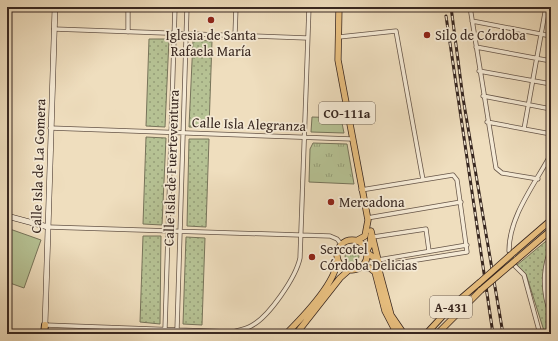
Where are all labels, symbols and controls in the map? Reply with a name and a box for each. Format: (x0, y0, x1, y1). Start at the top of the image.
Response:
marker: Iglesia de Santa Rafaela María (206, 15, 216, 25)
place label: Iglesia de Santa Rafaela María (166, 25, 257, 61)
place label: Silo de Córdoba (435, 25, 526, 45)
marker: Silo de Córdoba (422, 30, 432, 40)
street label: Calle Isla de Fuerteventura (158, 89, 184, 247)
street label: Calle Isla de La Gomera (26, 98, 50, 234)
road number: CO-111a (319, 102, 375, 124)
street label: Calle Isla Alegranza (192, 112, 307, 136)
place label: Mercadona (339, 192, 405, 212)
marker: Mercadona (326, 197, 336, 207)
place label: Sercotel Córdoba Delicias (320, 239, 417, 275)
marker: Sercotel Córdoba Delicias (307, 252, 317, 262)
road number: A-431 (430, 296, 472, 318)

